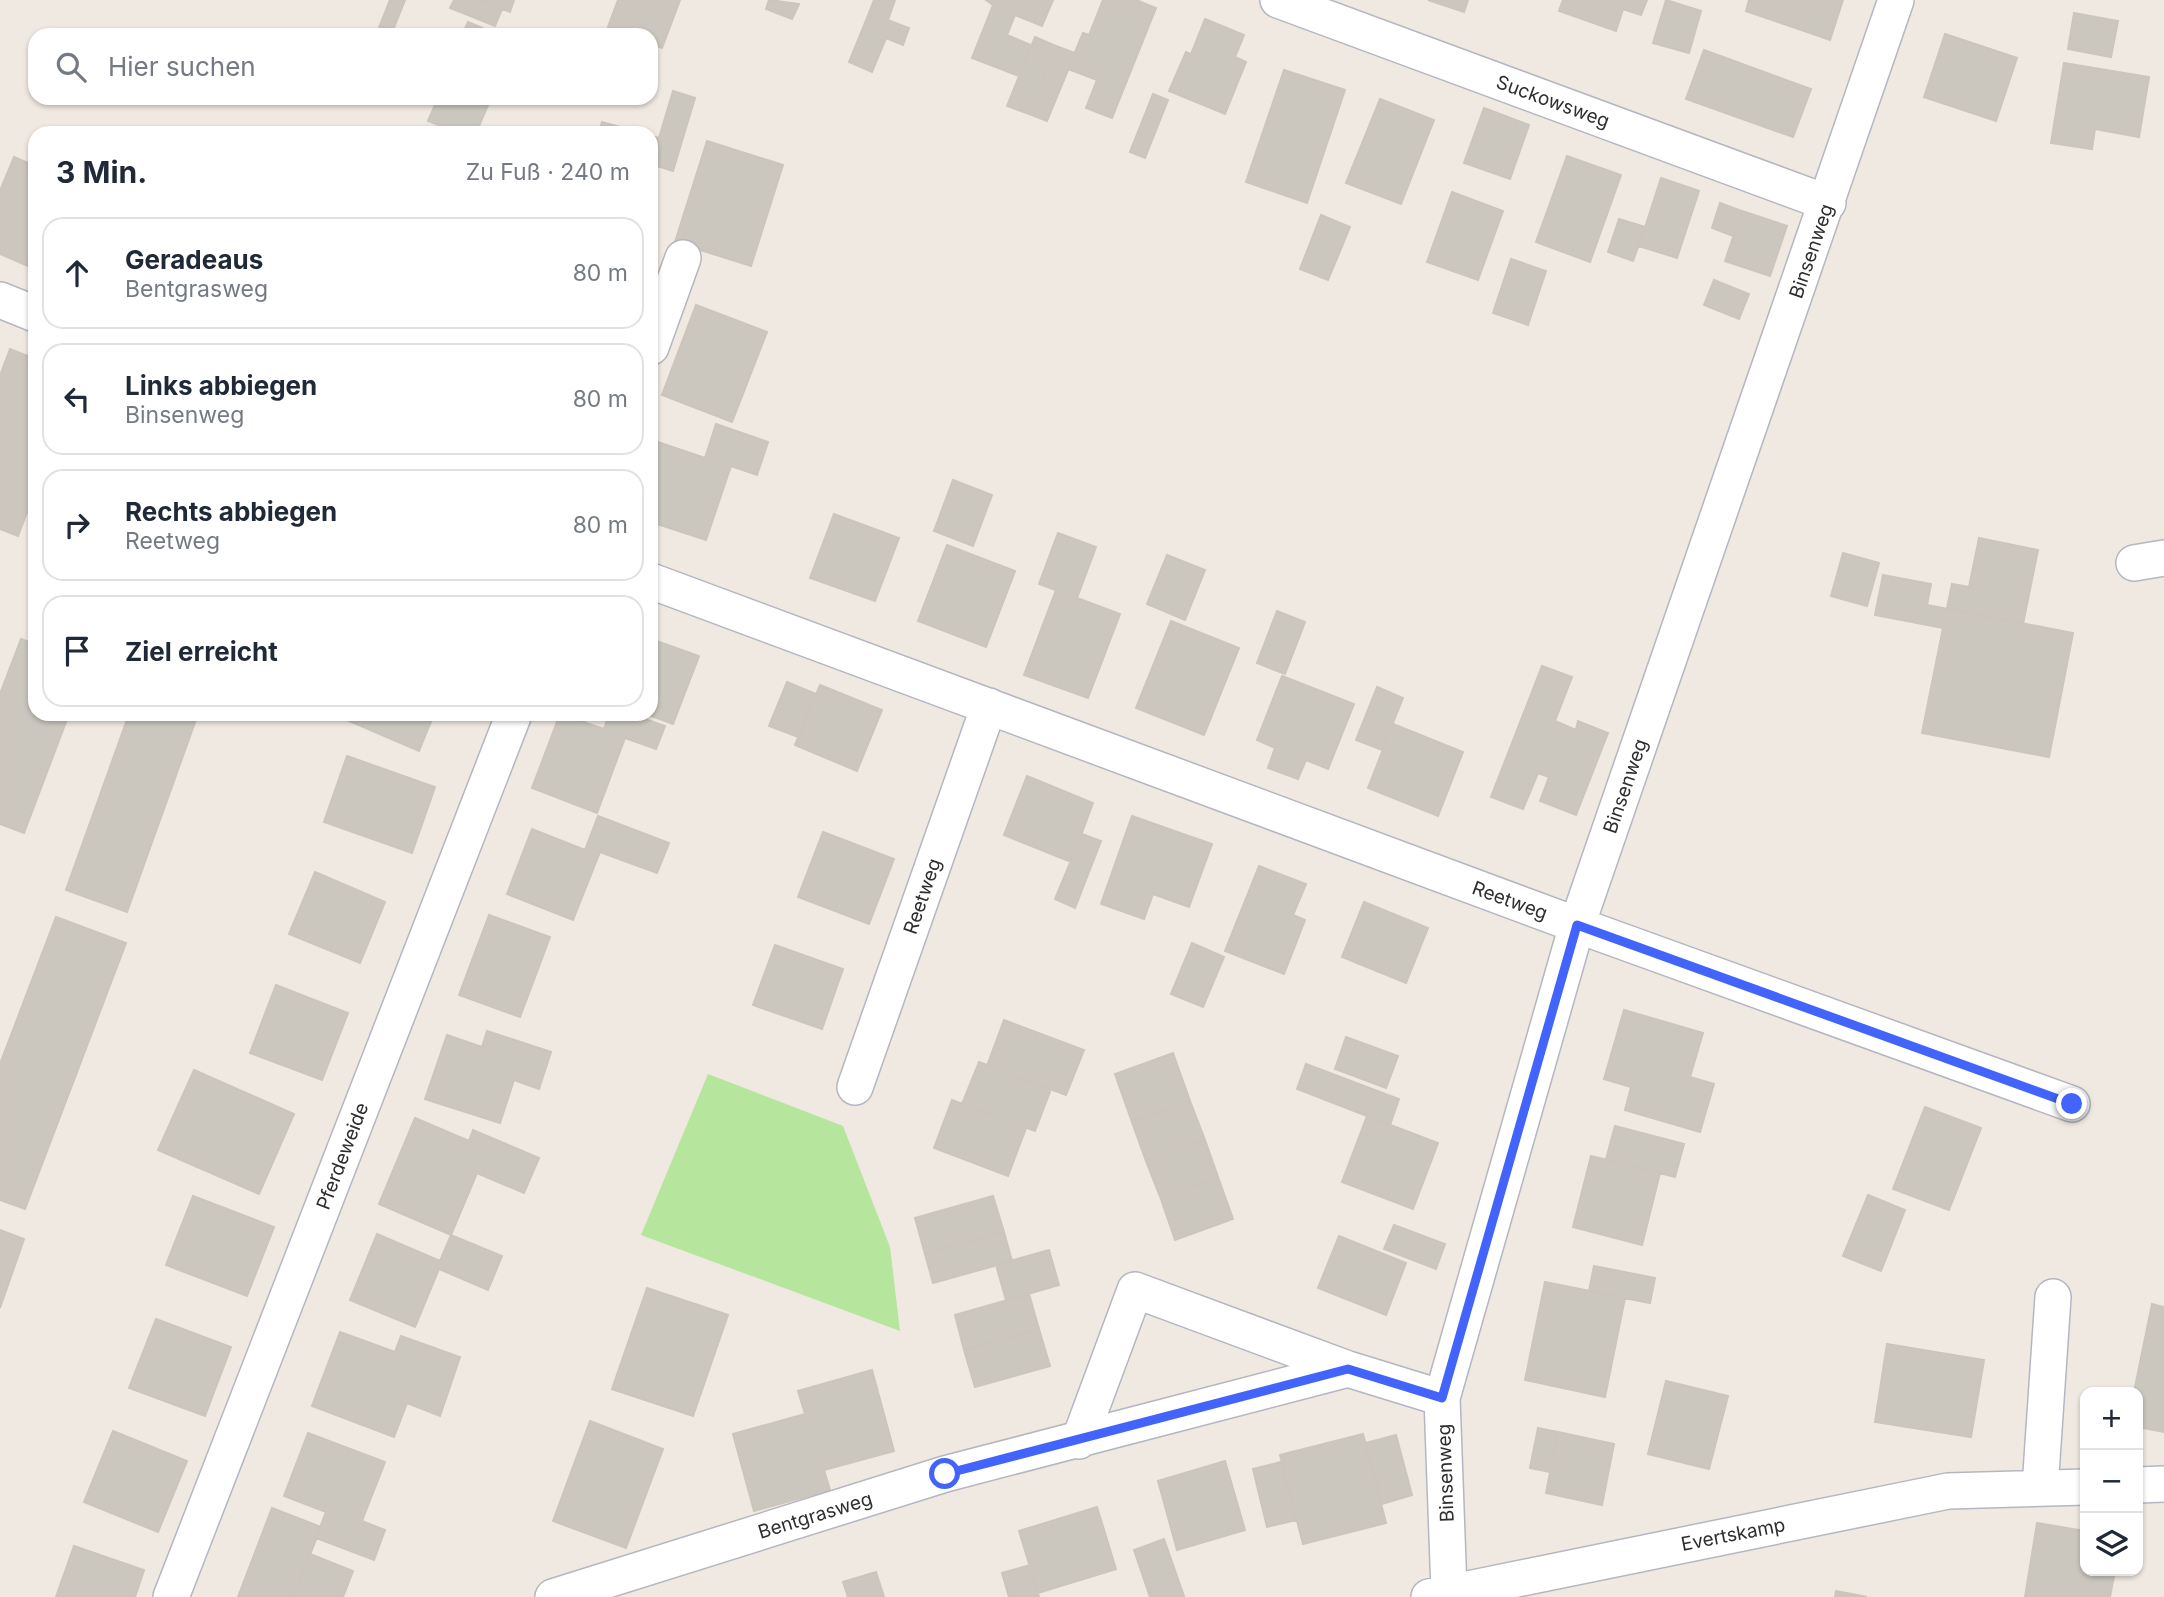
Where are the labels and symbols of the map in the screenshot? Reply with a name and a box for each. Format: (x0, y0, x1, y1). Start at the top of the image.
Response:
street label: Suckowsweg (1493, 70, 1613, 133)
street label: Binsenweg (1785, 201, 1838, 301)
street label: Binsenweg (1599, 736, 1652, 836)
street label: Reetweg (899, 855, 946, 937)
street label: Reetweg (1469, 876, 1551, 925)
route end (2056, 1088, 2087, 1119)
street label: Pferdeweide (312, 1100, 373, 1213)
street label: Binsenweg (1432, 1423, 1459, 1523)
route start (929, 1458, 960, 1489)
street label: Bentgrasweg (755, 1487, 875, 1544)
street label: Evertskamp (1679, 1513, 1787, 1556)

